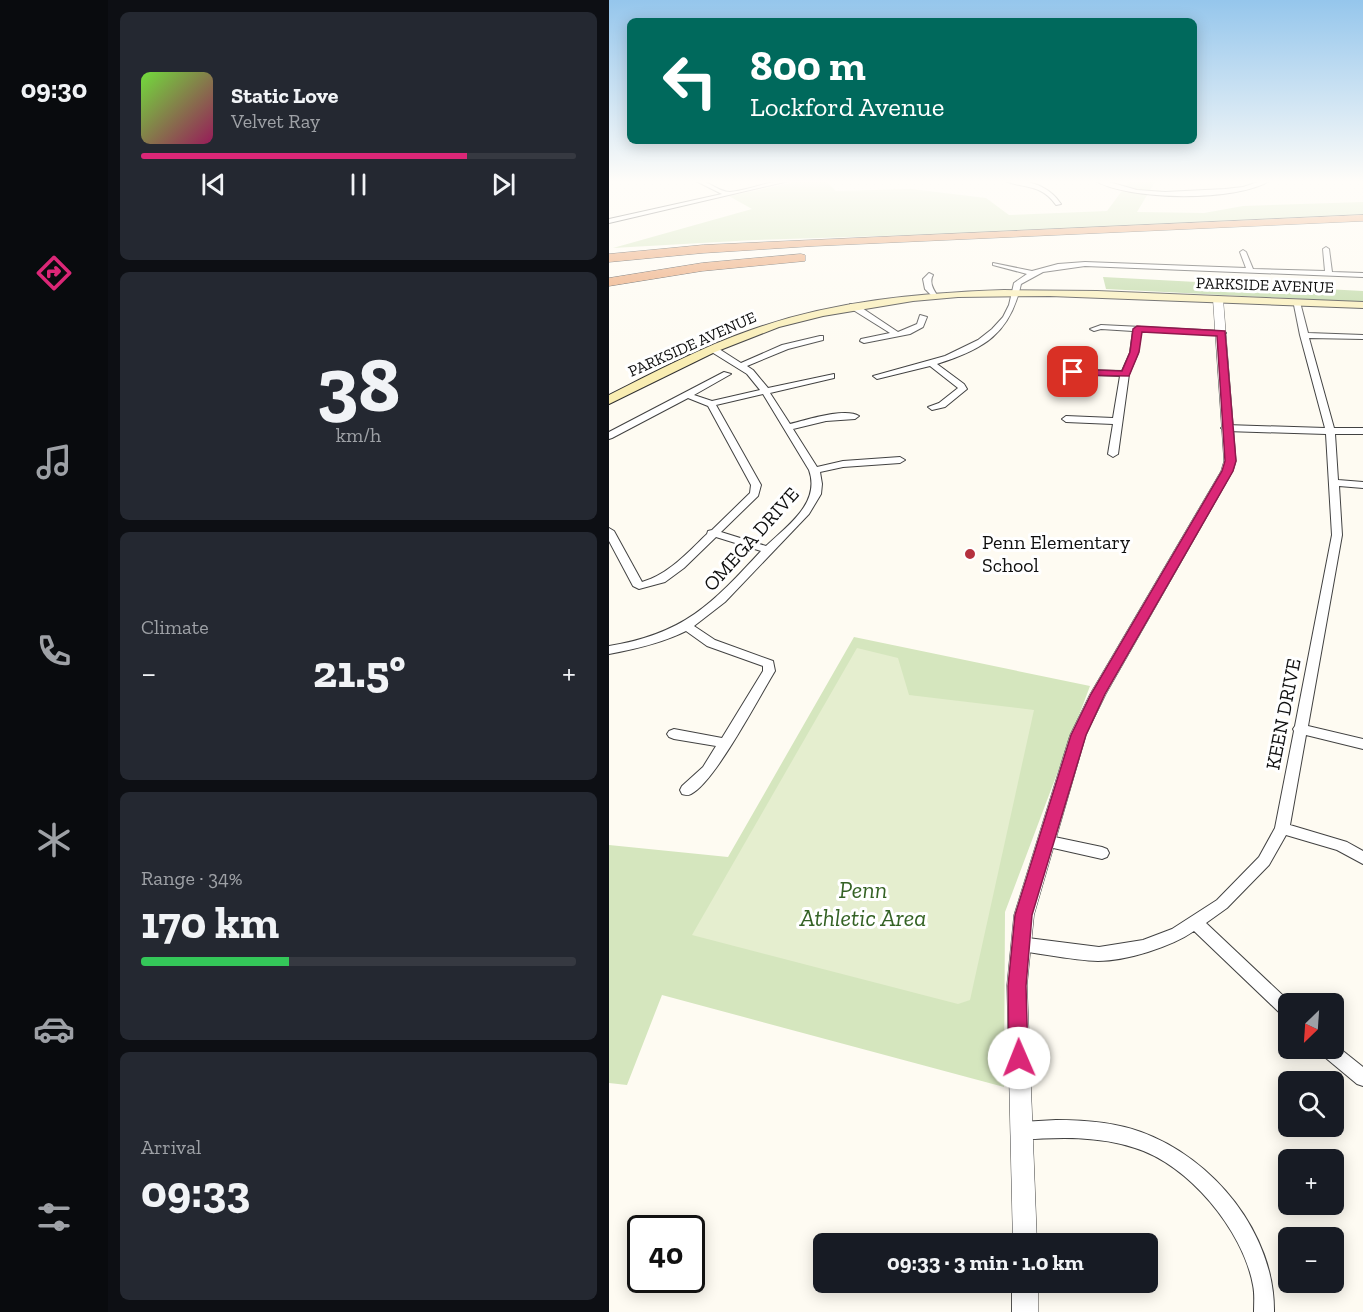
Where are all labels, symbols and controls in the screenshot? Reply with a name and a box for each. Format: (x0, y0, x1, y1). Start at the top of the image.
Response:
text: 800 m (750, 40, 866, 91)
icon: left (651, 42, 729, 120)
text: 09:30 (21, 73, 87, 105)
text: Static Love (231, 82, 338, 109)
text: Lockford Avenue (750, 91, 944, 123)
text: Velvet Ray (231, 109, 320, 133)
icon: previous (197, 168, 230, 201)
icon: pause (342, 168, 375, 201)
icon: next (487, 168, 520, 201)
icon: directions (33, 252, 75, 294)
street label: PARKSIDE AVENUE (1196, 273, 1334, 297)
street label: PARKSIDE AVENUE (625, 307, 759, 381)
text: 38 (317, 337, 400, 431)
pin (1047, 346, 1098, 397)
icon: arrive (1056, 355, 1089, 388)
text: km/h (336, 423, 381, 447)
icon: music (33, 441, 75, 483)
street label: OMEGA DRIVE (698, 482, 804, 596)
place label: Penn Elementary School (982, 530, 1131, 577)
marker: Penn Elementary School (963, 547, 977, 561)
text: Climate (141, 615, 209, 639)
icon: phone (33, 630, 75, 672)
text: 21.5° (313, 645, 405, 699)
text: − (141, 653, 156, 692)
text: + (562, 653, 576, 692)
street label: KEEN DRIVE (1260, 656, 1306, 772)
icon: climate (33, 819, 75, 861)
text: Range · 34% (141, 866, 243, 890)
park label: Penn Athletic Area (799, 875, 926, 932)
text: 170 km (141, 896, 279, 950)
north arrow (1278, 993, 1344, 1059)
map controls (1278, 993, 1344, 1293)
icon: car (33, 1008, 75, 1050)
position arrow (987, 1026, 1051, 1090)
button: search (1278, 1071, 1344, 1137)
text: Arrival (141, 1135, 201, 1159)
button: + (1278, 1149, 1344, 1215)
text: 09:33 (141, 1165, 250, 1219)
icon: filters (33, 1196, 75, 1238)
speed limit sign: 40 (627, 1215, 705, 1293)
button: − (1278, 1227, 1344, 1293)
text: 09:33 · 3 min · 1.0 km (887, 1249, 1084, 1276)

